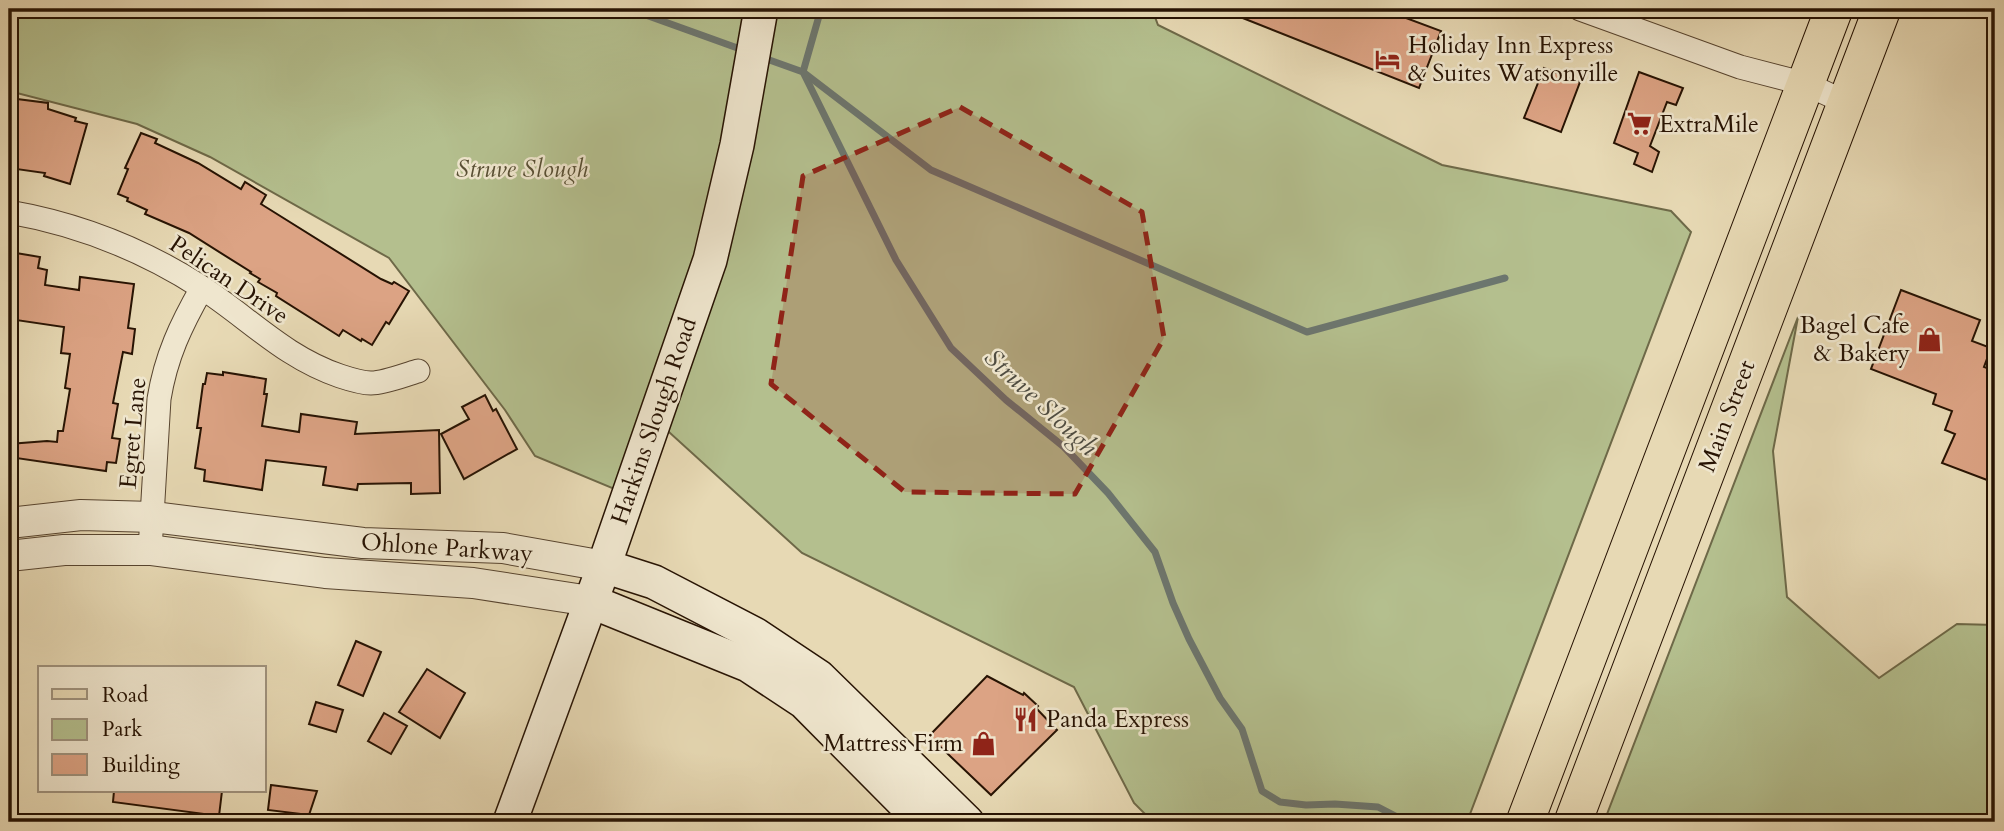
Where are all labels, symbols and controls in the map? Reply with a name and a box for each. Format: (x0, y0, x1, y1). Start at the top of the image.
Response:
place label: Holiday Inn Express & Suites Watsonville (1408, 29, 1618, 90)
hotel icon: Holiday Inn Express & Suites Watsonville (1374, 45, 1402, 73)
place label: ExtraMile (1659, 108, 1759, 141)
supermarket icon: ExtraMile (1625, 110, 1653, 138)
park label: Struve Slough (456, 153, 589, 186)
street label: Pelican Drive (163, 228, 295, 332)
place label: Bagel Cafe & Bakery (1799, 309, 1910, 370)
street label: Harkins Slough Road (603, 313, 705, 529)
shop icon: Bagel Cafe & Bakery (1916, 325, 1944, 353)
water label: Struve Slough (977, 340, 1106, 464)
street label: Main Street (1691, 355, 1764, 477)
street label: Egret Lane (112, 376, 154, 490)
street label: Ohlone Parkway (360, 526, 534, 570)
legend (38, 666, 266, 792)
text: Road (102, 681, 148, 710)
place label: Panda Express (1046, 703, 1189, 736)
restaurant icon: Panda Express (1012, 705, 1040, 733)
text: Park (102, 715, 143, 744)
place label: Mattress Firm (823, 727, 964, 760)
shop icon: Mattress Firm (969, 729, 997, 757)
text: Building (102, 751, 180, 780)

